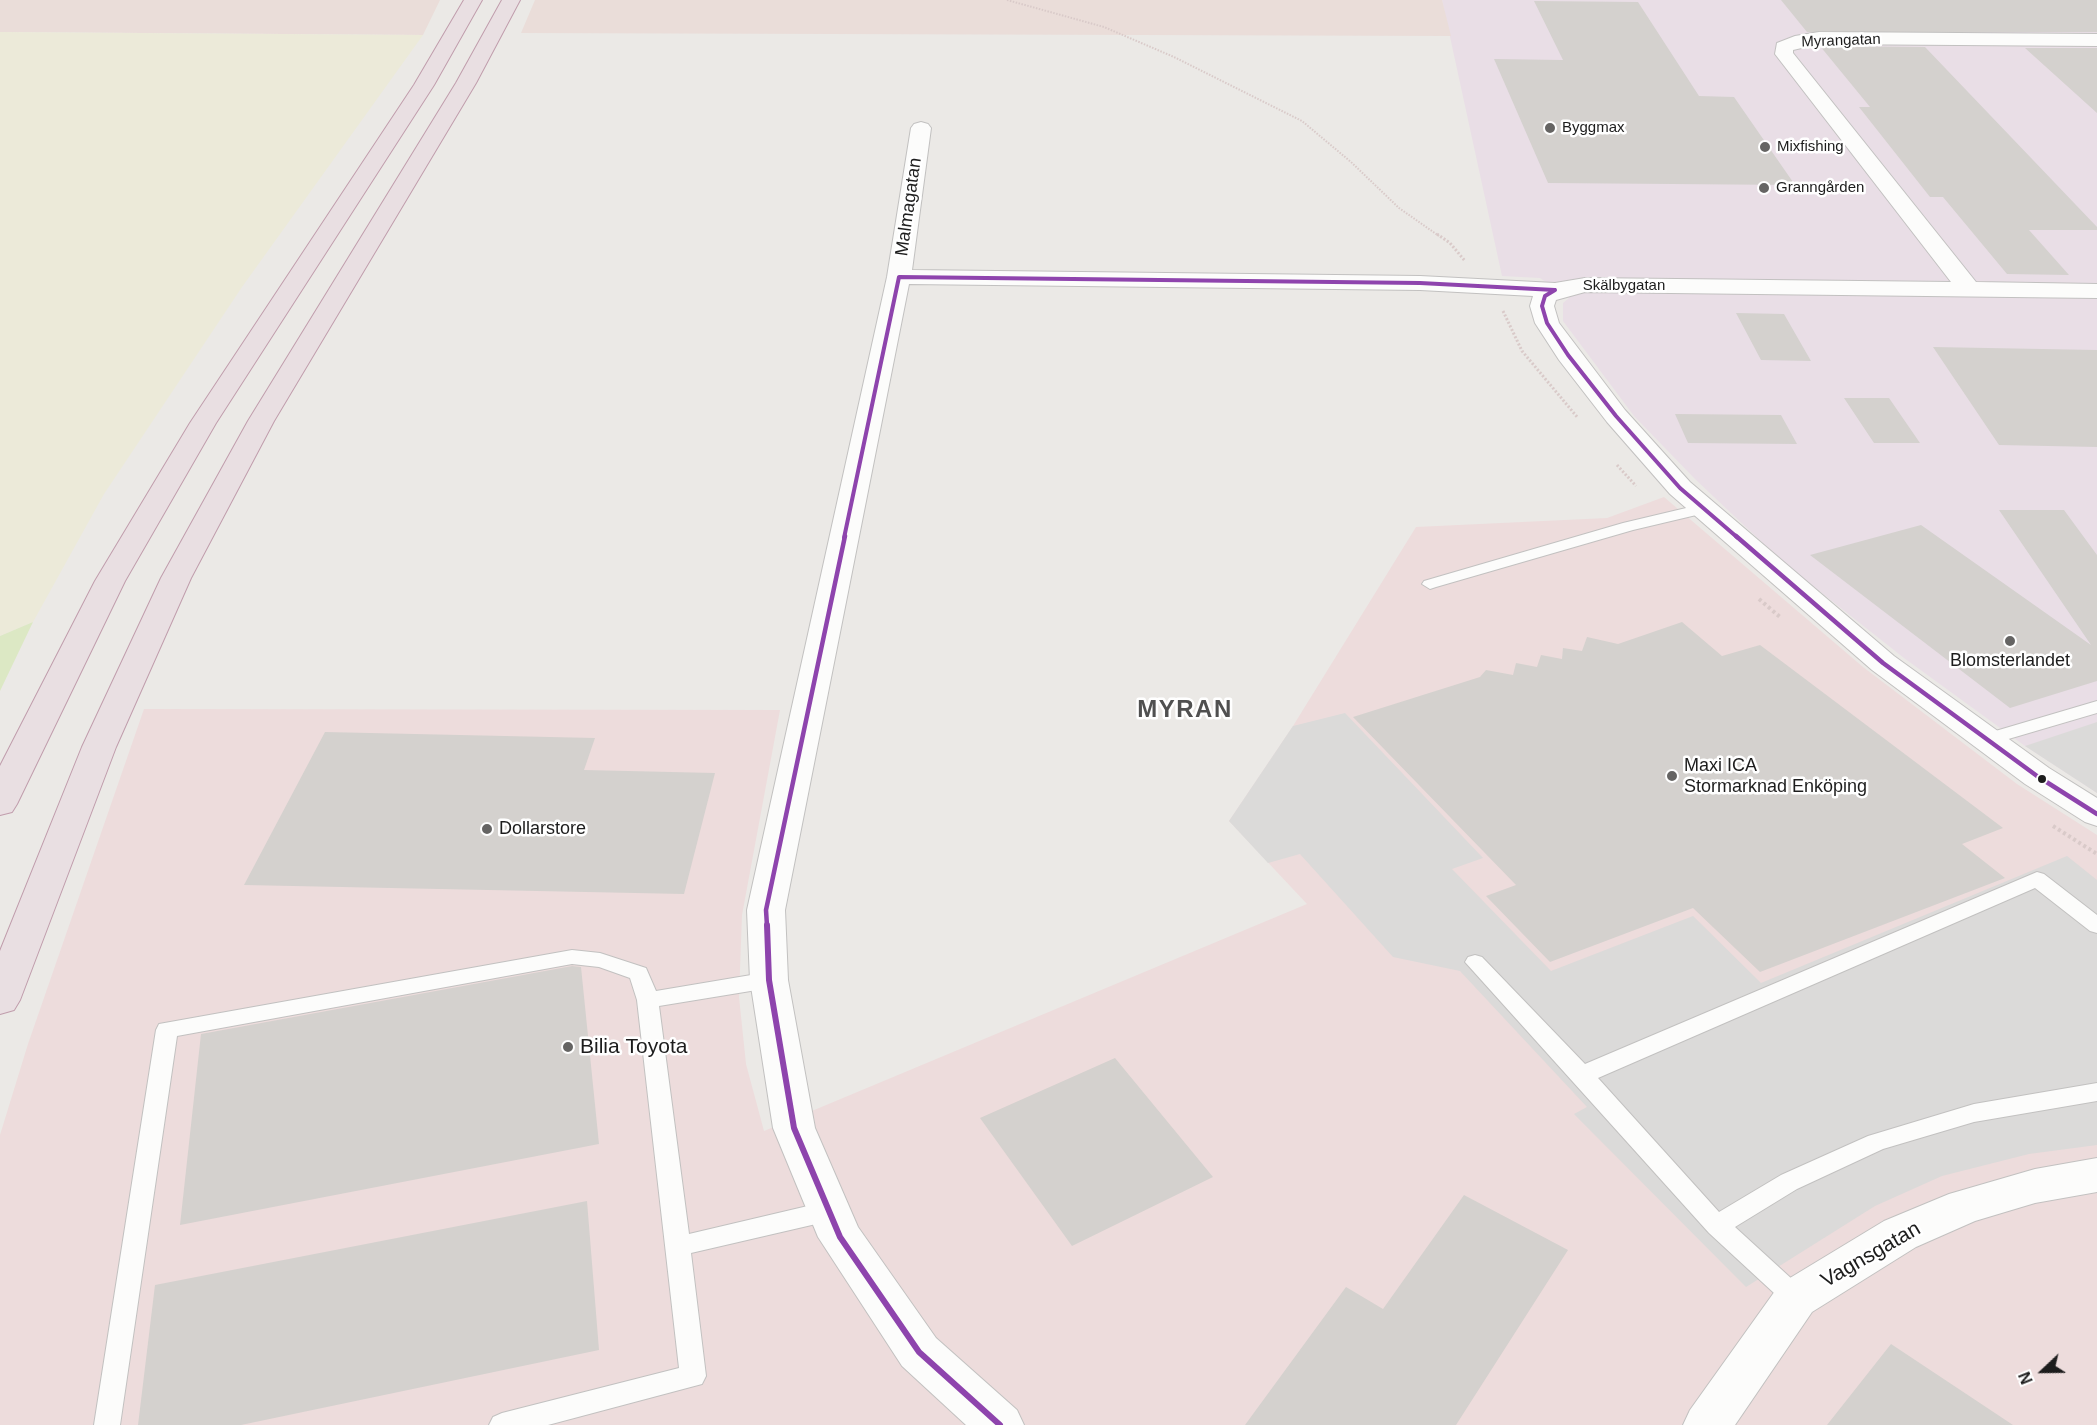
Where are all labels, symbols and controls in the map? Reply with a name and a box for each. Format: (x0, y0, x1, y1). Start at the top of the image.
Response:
street label: Myrangatan (1801, 31, 1881, 51)
place label: Byggmax (1562, 119, 1625, 137)
marker: Byggmax (1543, 121, 1557, 135)
place label: Mixfishing (1777, 138, 1844, 156)
marker: Mixfishing (1758, 140, 1772, 154)
street label: Malmagatan (891, 156, 927, 258)
place label: Granngården (1776, 179, 1864, 197)
marker: Granngården (1757, 181, 1771, 195)
street label: Skälbygatan (1583, 277, 1665, 295)
marker: Blomsterlandet (2003, 634, 2017, 648)
place label: Blomsterlandet (1950, 650, 2070, 672)
district label: MYRAN (1137, 696, 1233, 724)
place label: Maxi ICA Stormarknad Enköping (1684, 755, 1867, 798)
marker: Maxi ICA Stormarknad Enköping (1665, 769, 1679, 783)
unlabelled marker (2036, 773, 2048, 785)
place label: Dollarstore (499, 818, 586, 840)
marker: Dollarstore (480, 822, 494, 836)
place label: Bilia Toyota (580, 1034, 687, 1060)
marker: Bilia Toyota (561, 1040, 575, 1054)
street label: Vagnsgatan (1817, 1216, 1925, 1294)
north arrow (2013, 1341, 2073, 1401)
text: N (2016, 1369, 2036, 1386)

